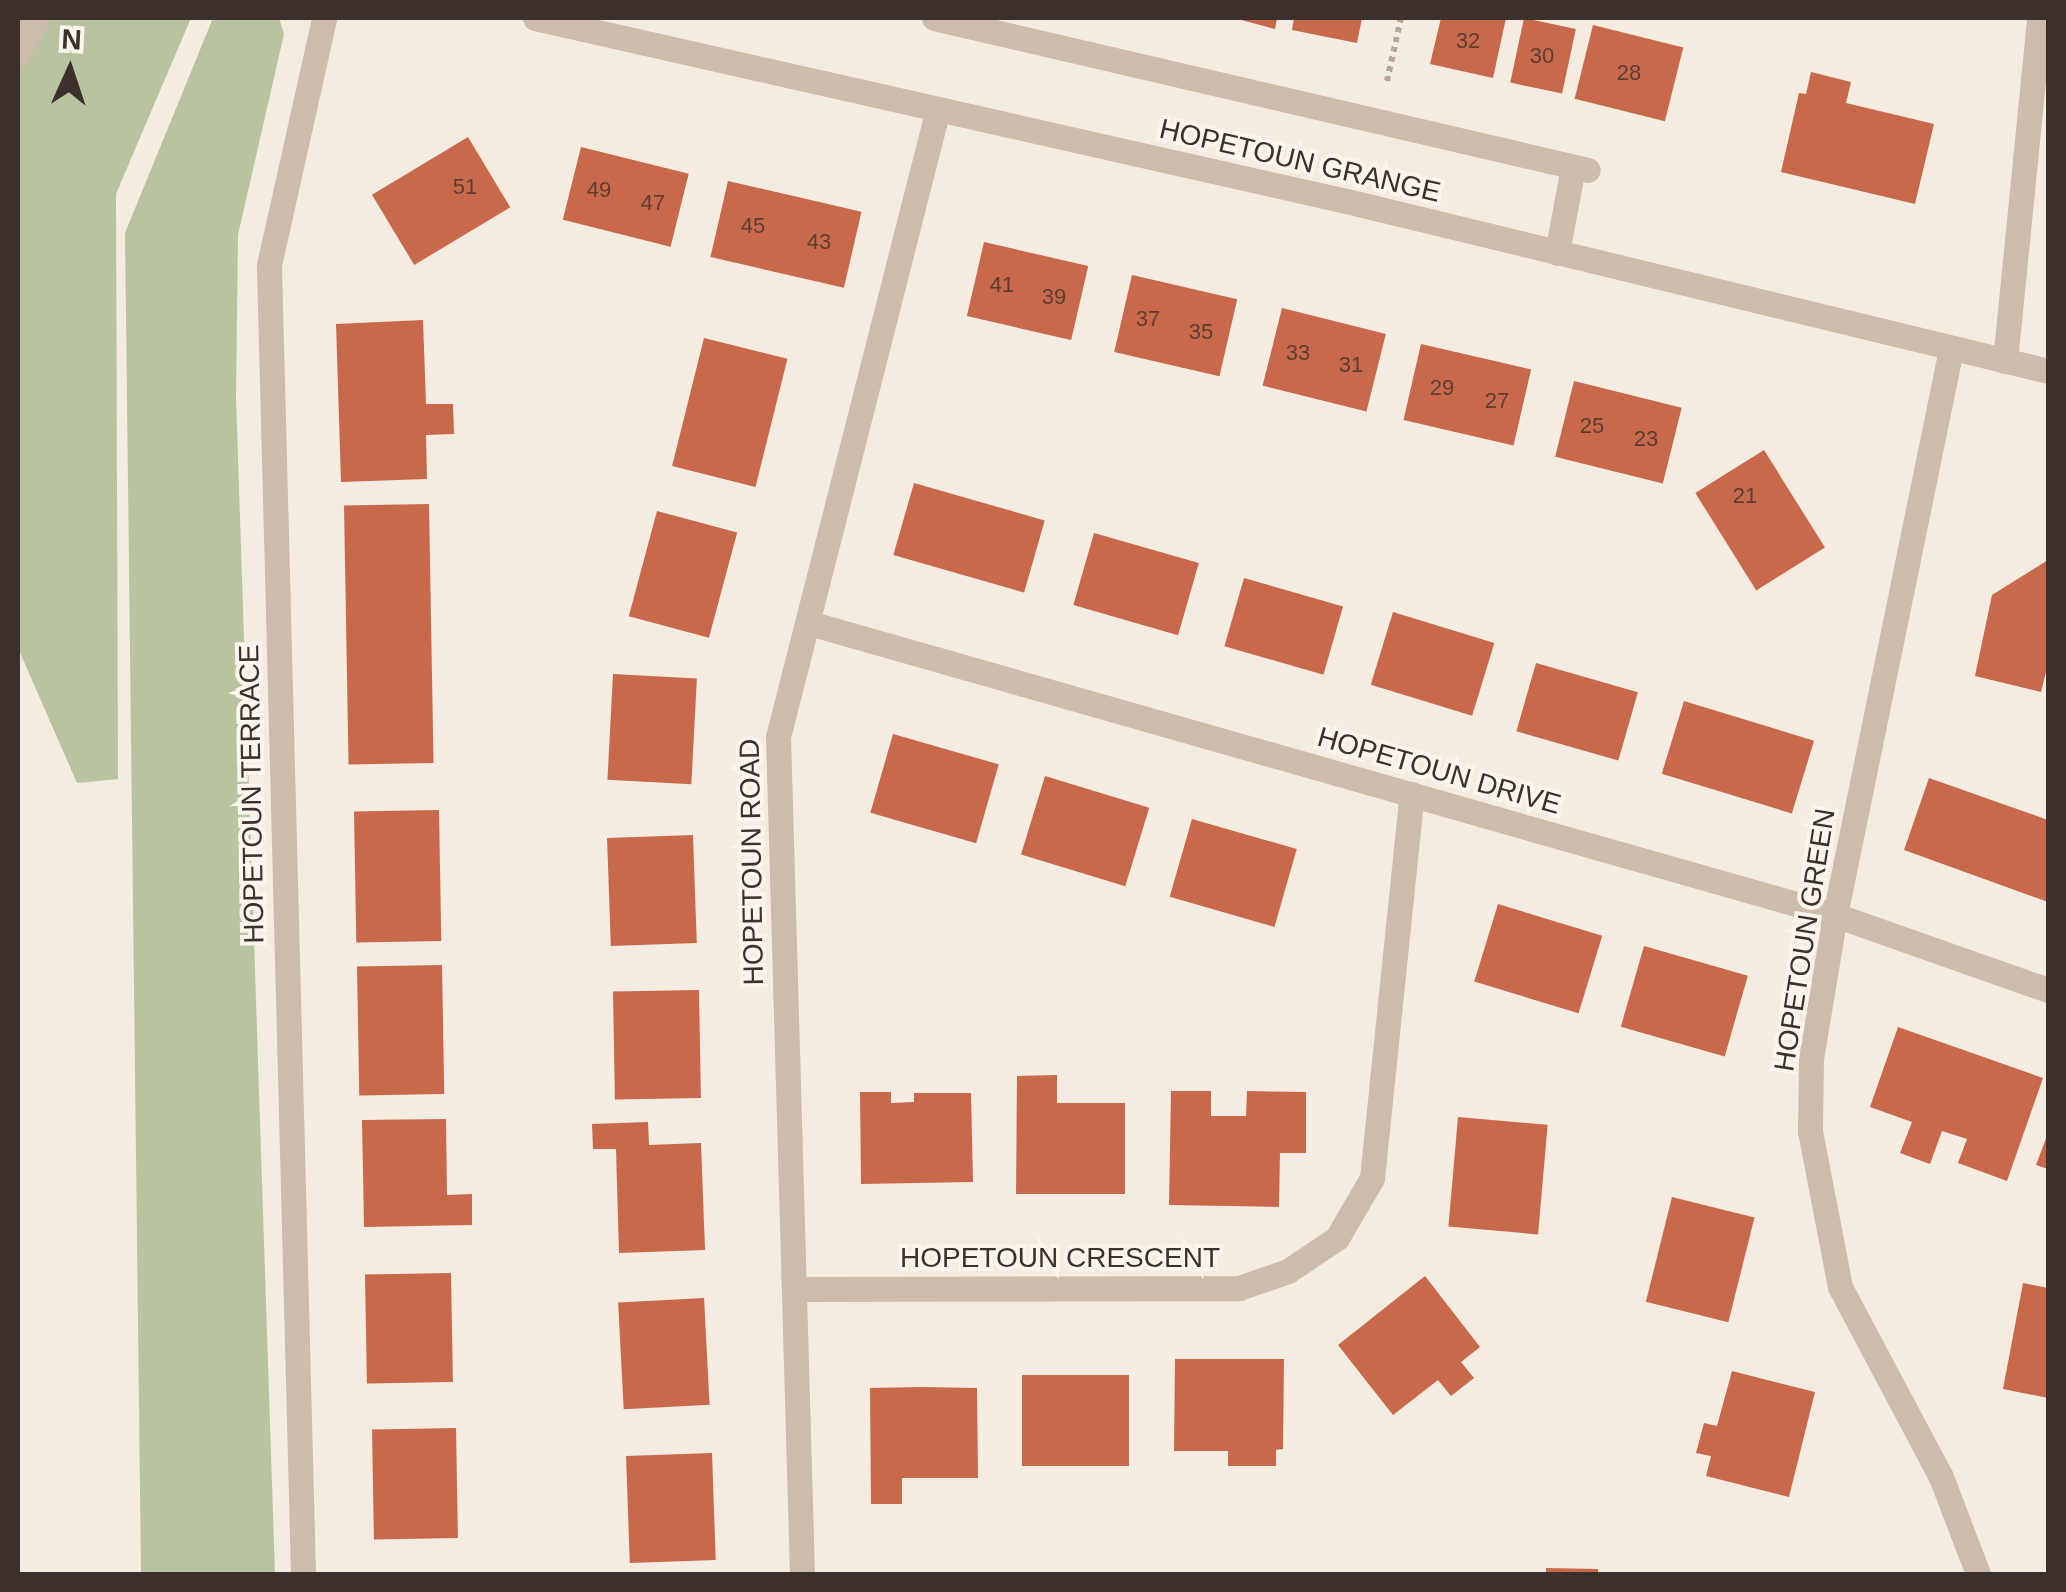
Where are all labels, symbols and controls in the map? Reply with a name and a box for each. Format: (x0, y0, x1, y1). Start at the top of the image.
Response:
north arrow (20, 20, 120, 120)
text: N (61, 24, 83, 56)
house number: 32 (1456, 28, 1480, 54)
house number: 30 (1530, 43, 1554, 69)
house number: 28 (1617, 60, 1641, 86)
street label: HOPETOUN GRANGE (1156, 112, 1444, 210)
house number: 51 (453, 174, 477, 200)
house number: 49 (587, 177, 611, 203)
house number: 47 (641, 190, 665, 216)
house number: 45 (741, 213, 765, 239)
house number: 43 (807, 229, 831, 255)
house number: 41 (990, 272, 1014, 298)
house number: 39 (1042, 284, 1066, 310)
house number: 37 (1136, 306, 1160, 332)
house number: 35 (1189, 319, 1213, 345)
house number: 33 (1286, 340, 1310, 366)
house number: 31 (1339, 352, 1363, 378)
house number: 29 (1430, 375, 1454, 401)
house number: 27 (1485, 388, 1509, 414)
house number: 25 (1580, 413, 1604, 439)
house number: 23 (1634, 426, 1658, 452)
house number: 21 (1733, 483, 1757, 509)
street label: HOPETOUN TERRACE (233, 644, 271, 944)
street label: HOPETOUN DRIVE (1313, 720, 1565, 822)
street label: HOPETOUN ROAD (733, 738, 771, 986)
street label: HOPETOUN GREEN (1768, 806, 1842, 1074)
street label: HOPETOUN CRESCENT (900, 1241, 1220, 1275)

